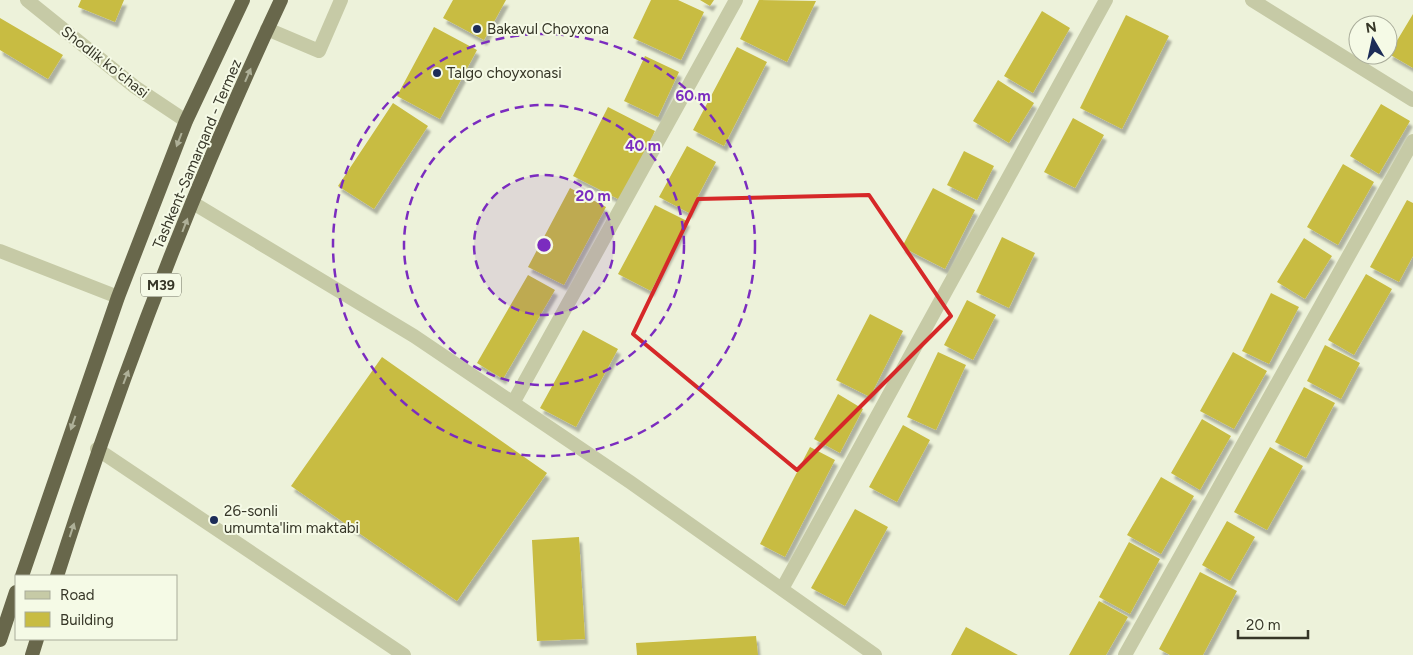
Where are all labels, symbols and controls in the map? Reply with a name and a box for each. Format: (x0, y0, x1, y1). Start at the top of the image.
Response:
north arrow (1348, 15, 1398, 65)
text: N (1364, 18, 1378, 37)
place label: Bakavul Choyxona (487, 20, 609, 38)
street label: Shodlik ko'chasi (58, 22, 152, 102)
marker: Bakavul Choyxona (471, 23, 483, 35)
street label: Tashkent-Samarqand - Termez (149, 56, 245, 252)
place label: Talgo choyxonasi (447, 64, 562, 82)
marker: Talgo choyxonasi (431, 67, 443, 79)
one-way arrow (244, 68, 252, 82)
text: 60 m (675, 87, 711, 105)
one-way arrow (175, 133, 183, 148)
text: 40 m (625, 137, 661, 155)
text: 20 m (575, 187, 611, 205)
one-way arrow (181, 218, 189, 232)
centre of rings (535, 236, 553, 254)
road number: M39 (141, 274, 181, 296)
one-way arrow (122, 369, 130, 384)
one-way arrow (69, 416, 76, 431)
place label: 26-sonli umumta'lim maktabi (224, 502, 359, 537)
marker: 26-sonli umumta'lim maktabi (208, 514, 220, 526)
one-way arrow (68, 522, 76, 537)
legend (15, 575, 178, 640)
text: Road (60, 586, 95, 604)
scale bar (1238, 608, 1308, 640)
text: Building (60, 611, 114, 629)
text: 20 m (1246, 616, 1280, 634)

